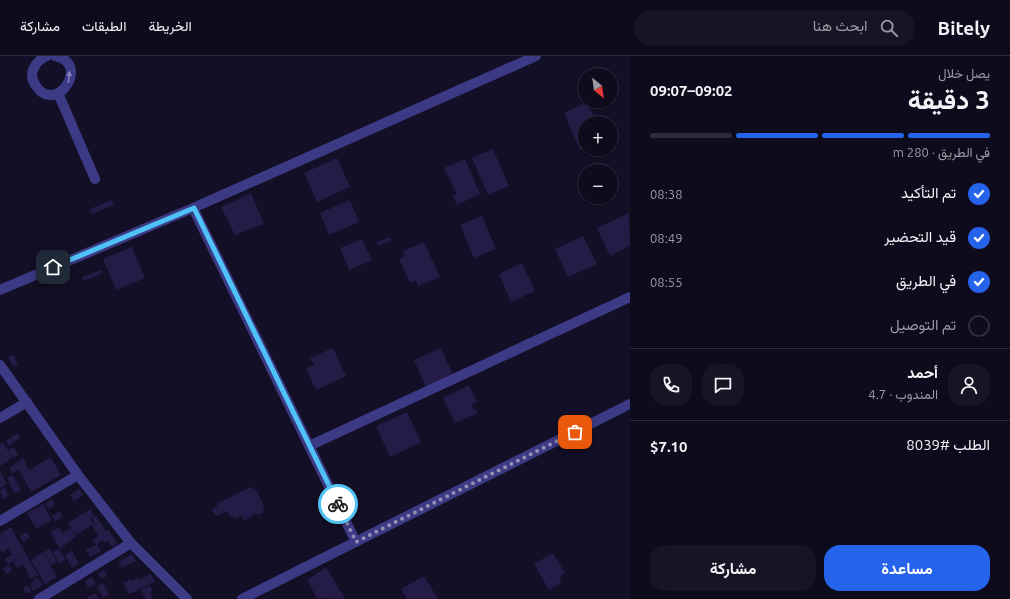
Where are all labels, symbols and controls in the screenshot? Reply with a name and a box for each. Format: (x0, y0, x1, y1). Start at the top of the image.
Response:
search box (634, 10, 914, 46)
text: ابحث هنا (813, 17, 868, 34)
icon: search (878, 17, 900, 39)
text: Bitely (938, 17, 990, 39)
text: مشاركة (20, 18, 60, 34)
text: الطبقات (82, 18, 126, 34)
text: الخريطة (148, 18, 192, 34)
text: يصل خلال (938, 66, 990, 80)
north arrow (578, 68, 618, 108)
map controls (578, 68, 618, 204)
one-way arrow (66, 71, 73, 83)
text: 09:02–09:07 (650, 82, 733, 99)
text: 3 دقيقة (908, 85, 990, 114)
button: + (578, 116, 618, 156)
text: في الطريق · 280 m (893, 145, 990, 159)
button: − (578, 164, 618, 204)
icon: check (968, 183, 990, 205)
text: تم التأكيد (901, 184, 956, 201)
text: 08:38 (650, 187, 683, 201)
icon: check (968, 227, 990, 249)
text: قيد التحضير (884, 228, 956, 245)
text: 08:49 (650, 231, 683, 245)
pin (36, 250, 70, 284)
icon: home (42, 256, 64, 278)
icon: check (968, 271, 990, 293)
text: في الطريق (896, 272, 956, 289)
text: 08:55 (650, 275, 683, 289)
text: تم التوصيل (890, 316, 956, 333)
button: phone (650, 364, 692, 406)
button: chat (702, 364, 744, 406)
text: أحمد (907, 364, 938, 381)
button: person (948, 364, 990, 406)
text: المندوب · 4.7 (868, 387, 938, 401)
pin (558, 415, 592, 449)
icon: bag (564, 421, 586, 443)
text: الطلب #8039 (906, 436, 990, 453)
text: $7.10 (650, 438, 688, 455)
courier (318, 484, 358, 524)
icon: bike (327, 493, 349, 515)
button: مشاركة (650, 545, 816, 591)
button: مساعدة (824, 545, 990, 591)

